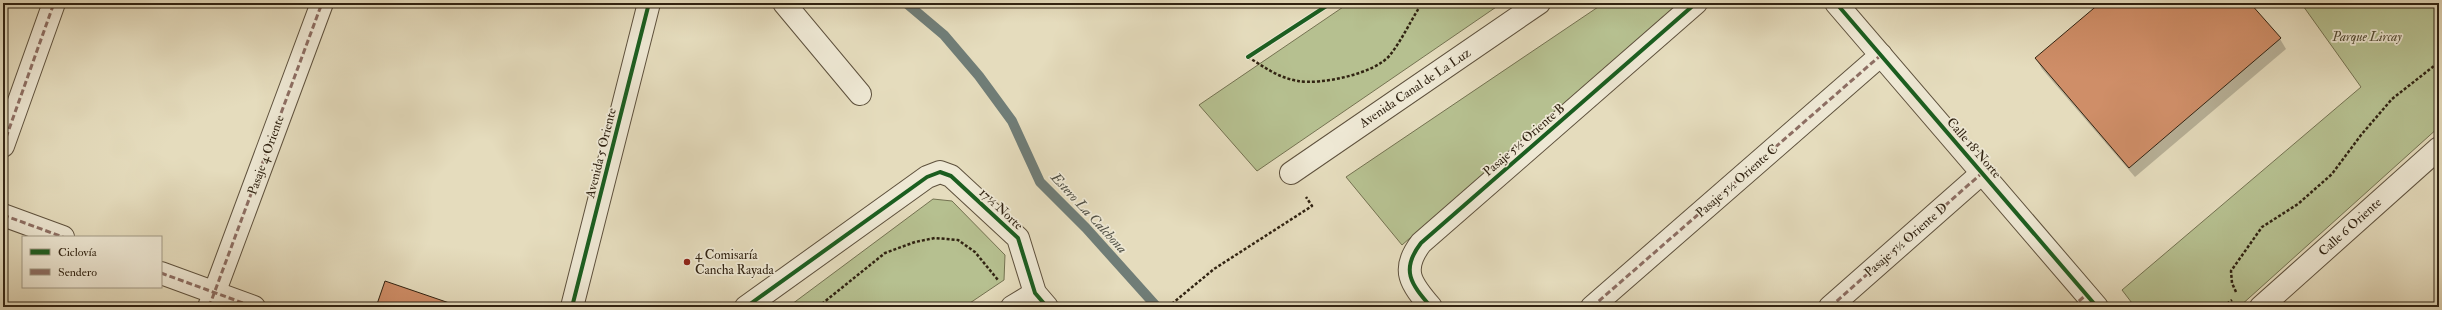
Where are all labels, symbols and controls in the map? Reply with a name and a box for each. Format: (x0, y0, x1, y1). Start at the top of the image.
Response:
park label: Parque Lircay (2331, 29, 2402, 45)
street label: Avenida Canal de La Luz (1355, 44, 1474, 132)
street label: Pasaje 5½ Oriente B (1480, 100, 1568, 180)
street label: Avenida 5 Oriente (582, 106, 620, 201)
street label: Pasaje 4 Oriente (244, 112, 288, 197)
street label: Calle 18 Norte (1943, 114, 2005, 182)
street label: Pasaje 5½ Oriente C (1693, 141, 1781, 221)
water label: Estero La Calchona (1047, 168, 1131, 257)
street label: 17½ Norte (976, 185, 1027, 234)
street label: Calle 6 Oriente (2315, 194, 2385, 260)
street label: Pasaje 5½ Oriente D (1861, 200, 1951, 280)
legend (22, 236, 162, 288)
text: Ciclovía (58, 245, 98, 260)
place label: 4 Comisaría Cancha Rayada (695, 247, 775, 279)
marker: 4 Comisaría Cancha Rayada (682, 257, 692, 267)
text: Sendero (58, 265, 97, 280)

